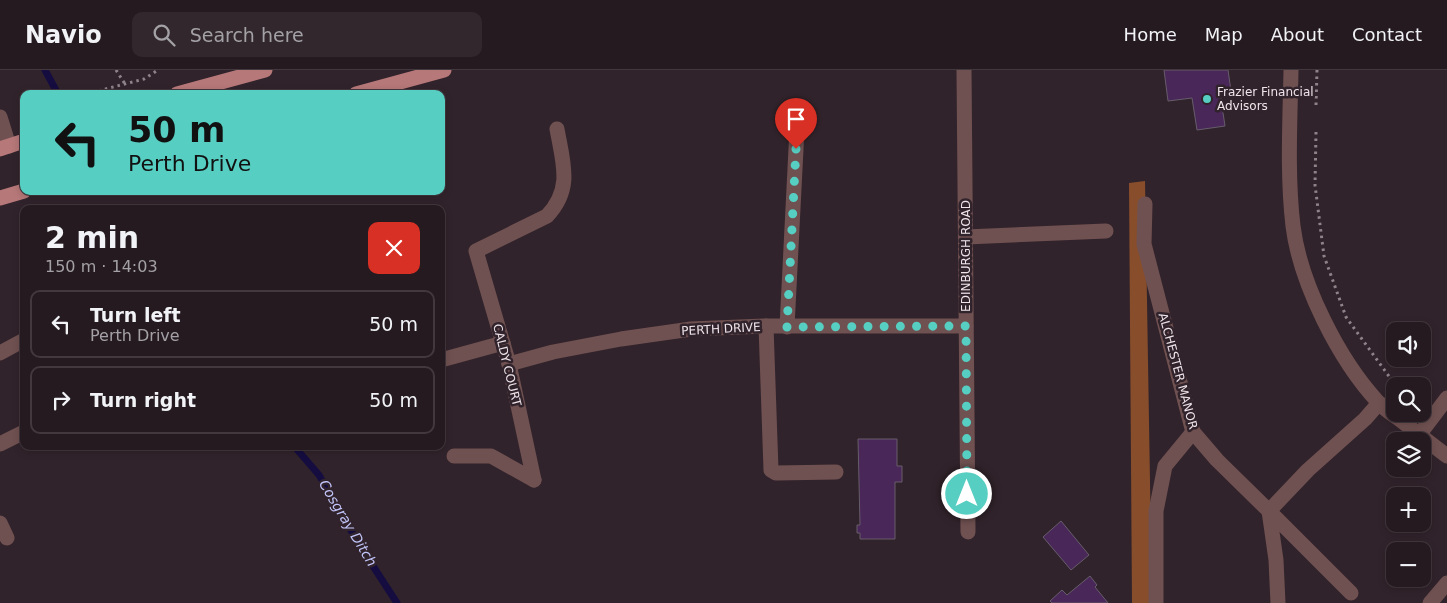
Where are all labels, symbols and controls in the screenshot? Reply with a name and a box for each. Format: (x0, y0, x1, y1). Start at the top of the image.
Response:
search box (132, 12, 482, 57)
text: Navio (25, 21, 102, 49)
icon: search (150, 21, 178, 49)
text: Search here (190, 24, 304, 46)
text: Home (1124, 24, 1177, 45)
text: Map (1205, 24, 1243, 45)
text: About (1271, 24, 1324, 45)
text: Contact (1352, 24, 1422, 45)
place label: Frazier Financial Advisors (1217, 85, 1314, 113)
marker: Frazier Financial Advisors (1201, 93, 1213, 105)
pin (775, 98, 817, 149)
icon: arrive (782, 105, 810, 133)
icon: left (45, 110, 110, 175)
text: 50 m (128, 110, 225, 150)
text: Perth Drive (128, 151, 251, 176)
street label: EDINBURGH ROAD (959, 200, 973, 312)
text: 2 min (45, 220, 139, 255)
button: close (368, 222, 420, 274)
text: 150 m · 14:03 (45, 257, 158, 276)
text: Turn left (90, 304, 181, 326)
icon: left (47, 310, 75, 338)
street label: ALCHESTER MANOR (1156, 311, 1200, 431)
text: 50 m (369, 313, 418, 335)
street label: PERTH DRIVE (681, 320, 761, 338)
street label: CALDY COURT (490, 322, 524, 408)
map controls (1386, 322, 1431, 587)
button: sound (1386, 322, 1431, 367)
text: Perth Drive (90, 326, 180, 345)
button: search (1386, 377, 1431, 422)
icon: right (47, 386, 75, 414)
text: Turn right (90, 389, 196, 411)
text: 50 m (369, 389, 418, 411)
button: layers (1386, 432, 1431, 477)
position arrow (940, 467, 992, 519)
water label: Cosgray Ditch (316, 477, 380, 569)
button: + (1386, 487, 1431, 532)
button: − (1386, 542, 1431, 587)

